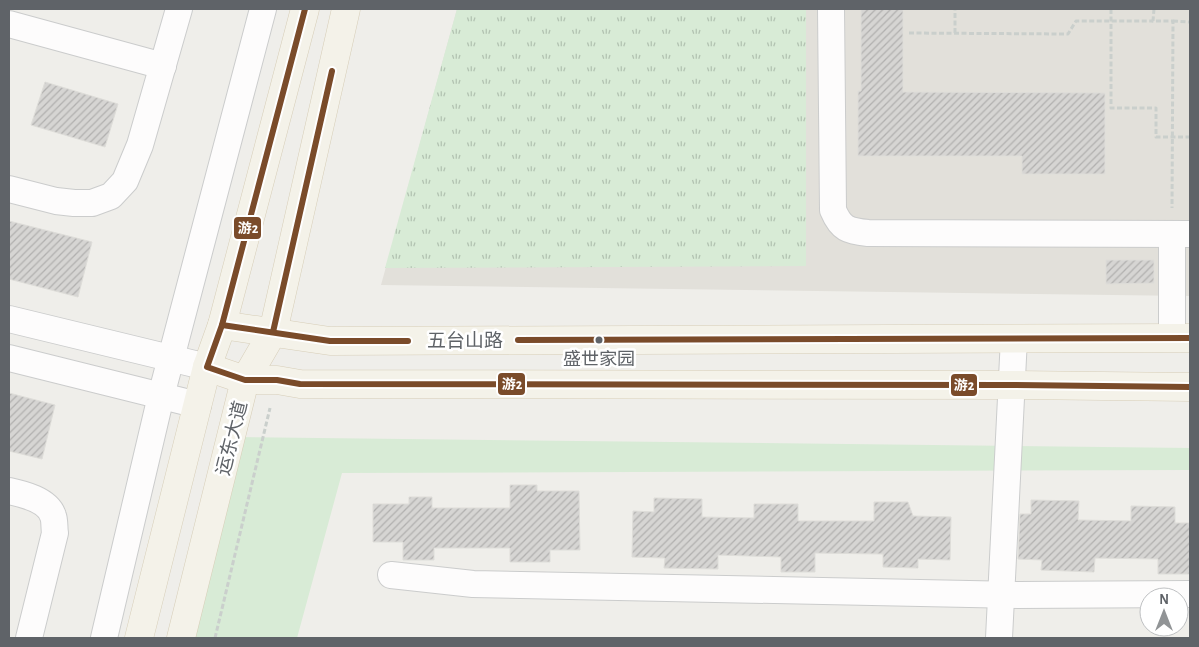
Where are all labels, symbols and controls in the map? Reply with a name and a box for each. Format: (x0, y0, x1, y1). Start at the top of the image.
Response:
line badge: 游2 (233, 216, 262, 240)
text: 游2 (238, 221, 259, 236)
street label: 五台山路 (427, 330, 503, 351)
marker: 盛世家园 (594, 335, 604, 345)
place label: 盛世家园 (563, 349, 635, 369)
line badge: 游2 (497, 372, 526, 396)
line badge: 游2 (950, 373, 978, 397)
text: 游2 (502, 377, 523, 392)
text: 游2 (954, 378, 975, 393)
street label: 运东大道 (212, 399, 251, 478)
north arrow (1139, 587, 1189, 637)
text: N (1159, 593, 1169, 607)

